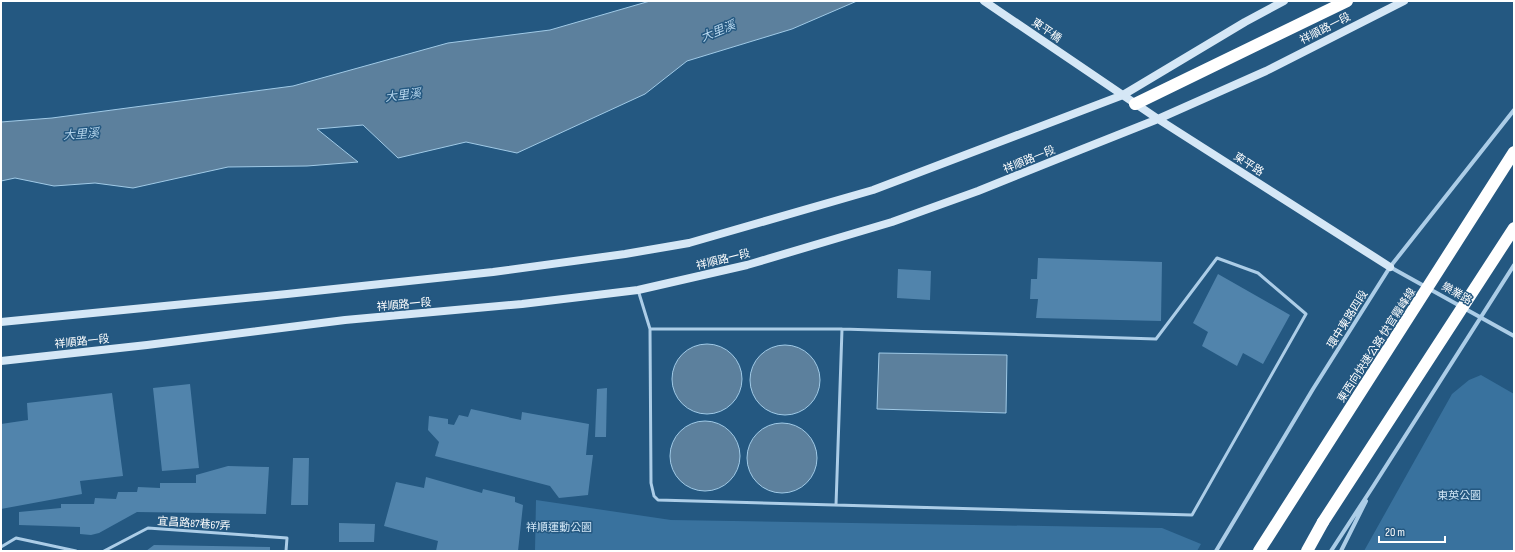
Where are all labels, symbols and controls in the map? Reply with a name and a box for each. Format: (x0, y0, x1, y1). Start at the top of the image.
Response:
street label: 祥順路一段 (1298, 10, 1353, 47)
street label: 東平橋 (1029, 16, 1064, 45)
water label: 大里溪 (699, 17, 740, 45)
water label: 大里溪 (384, 86, 424, 105)
water label: 大里溪 (63, 126, 102, 143)
street label: 祥順路一段 (1001, 143, 1057, 176)
street label: 東平路 (1231, 150, 1266, 179)
street label: 祥順路一段 (695, 247, 751, 272)
street label: 樂業路 (1439, 280, 1474, 307)
street label: 東西向快速公路 快官霧峰線 (1335, 286, 1418, 405)
street label: 環中東路四段 (1324, 288, 1370, 351)
street label: 祥順路一段 (376, 296, 432, 313)
street label: 祥順路一段 (54, 332, 110, 351)
park label: 東英公園 (1437, 489, 1481, 502)
street label: 宜昌路87巷67弄 (157, 514, 231, 533)
scale bar (1379, 518, 1445, 544)
park label: 祥順運動公園 (526, 521, 592, 534)
text: 20 m (1385, 525, 1405, 540)

